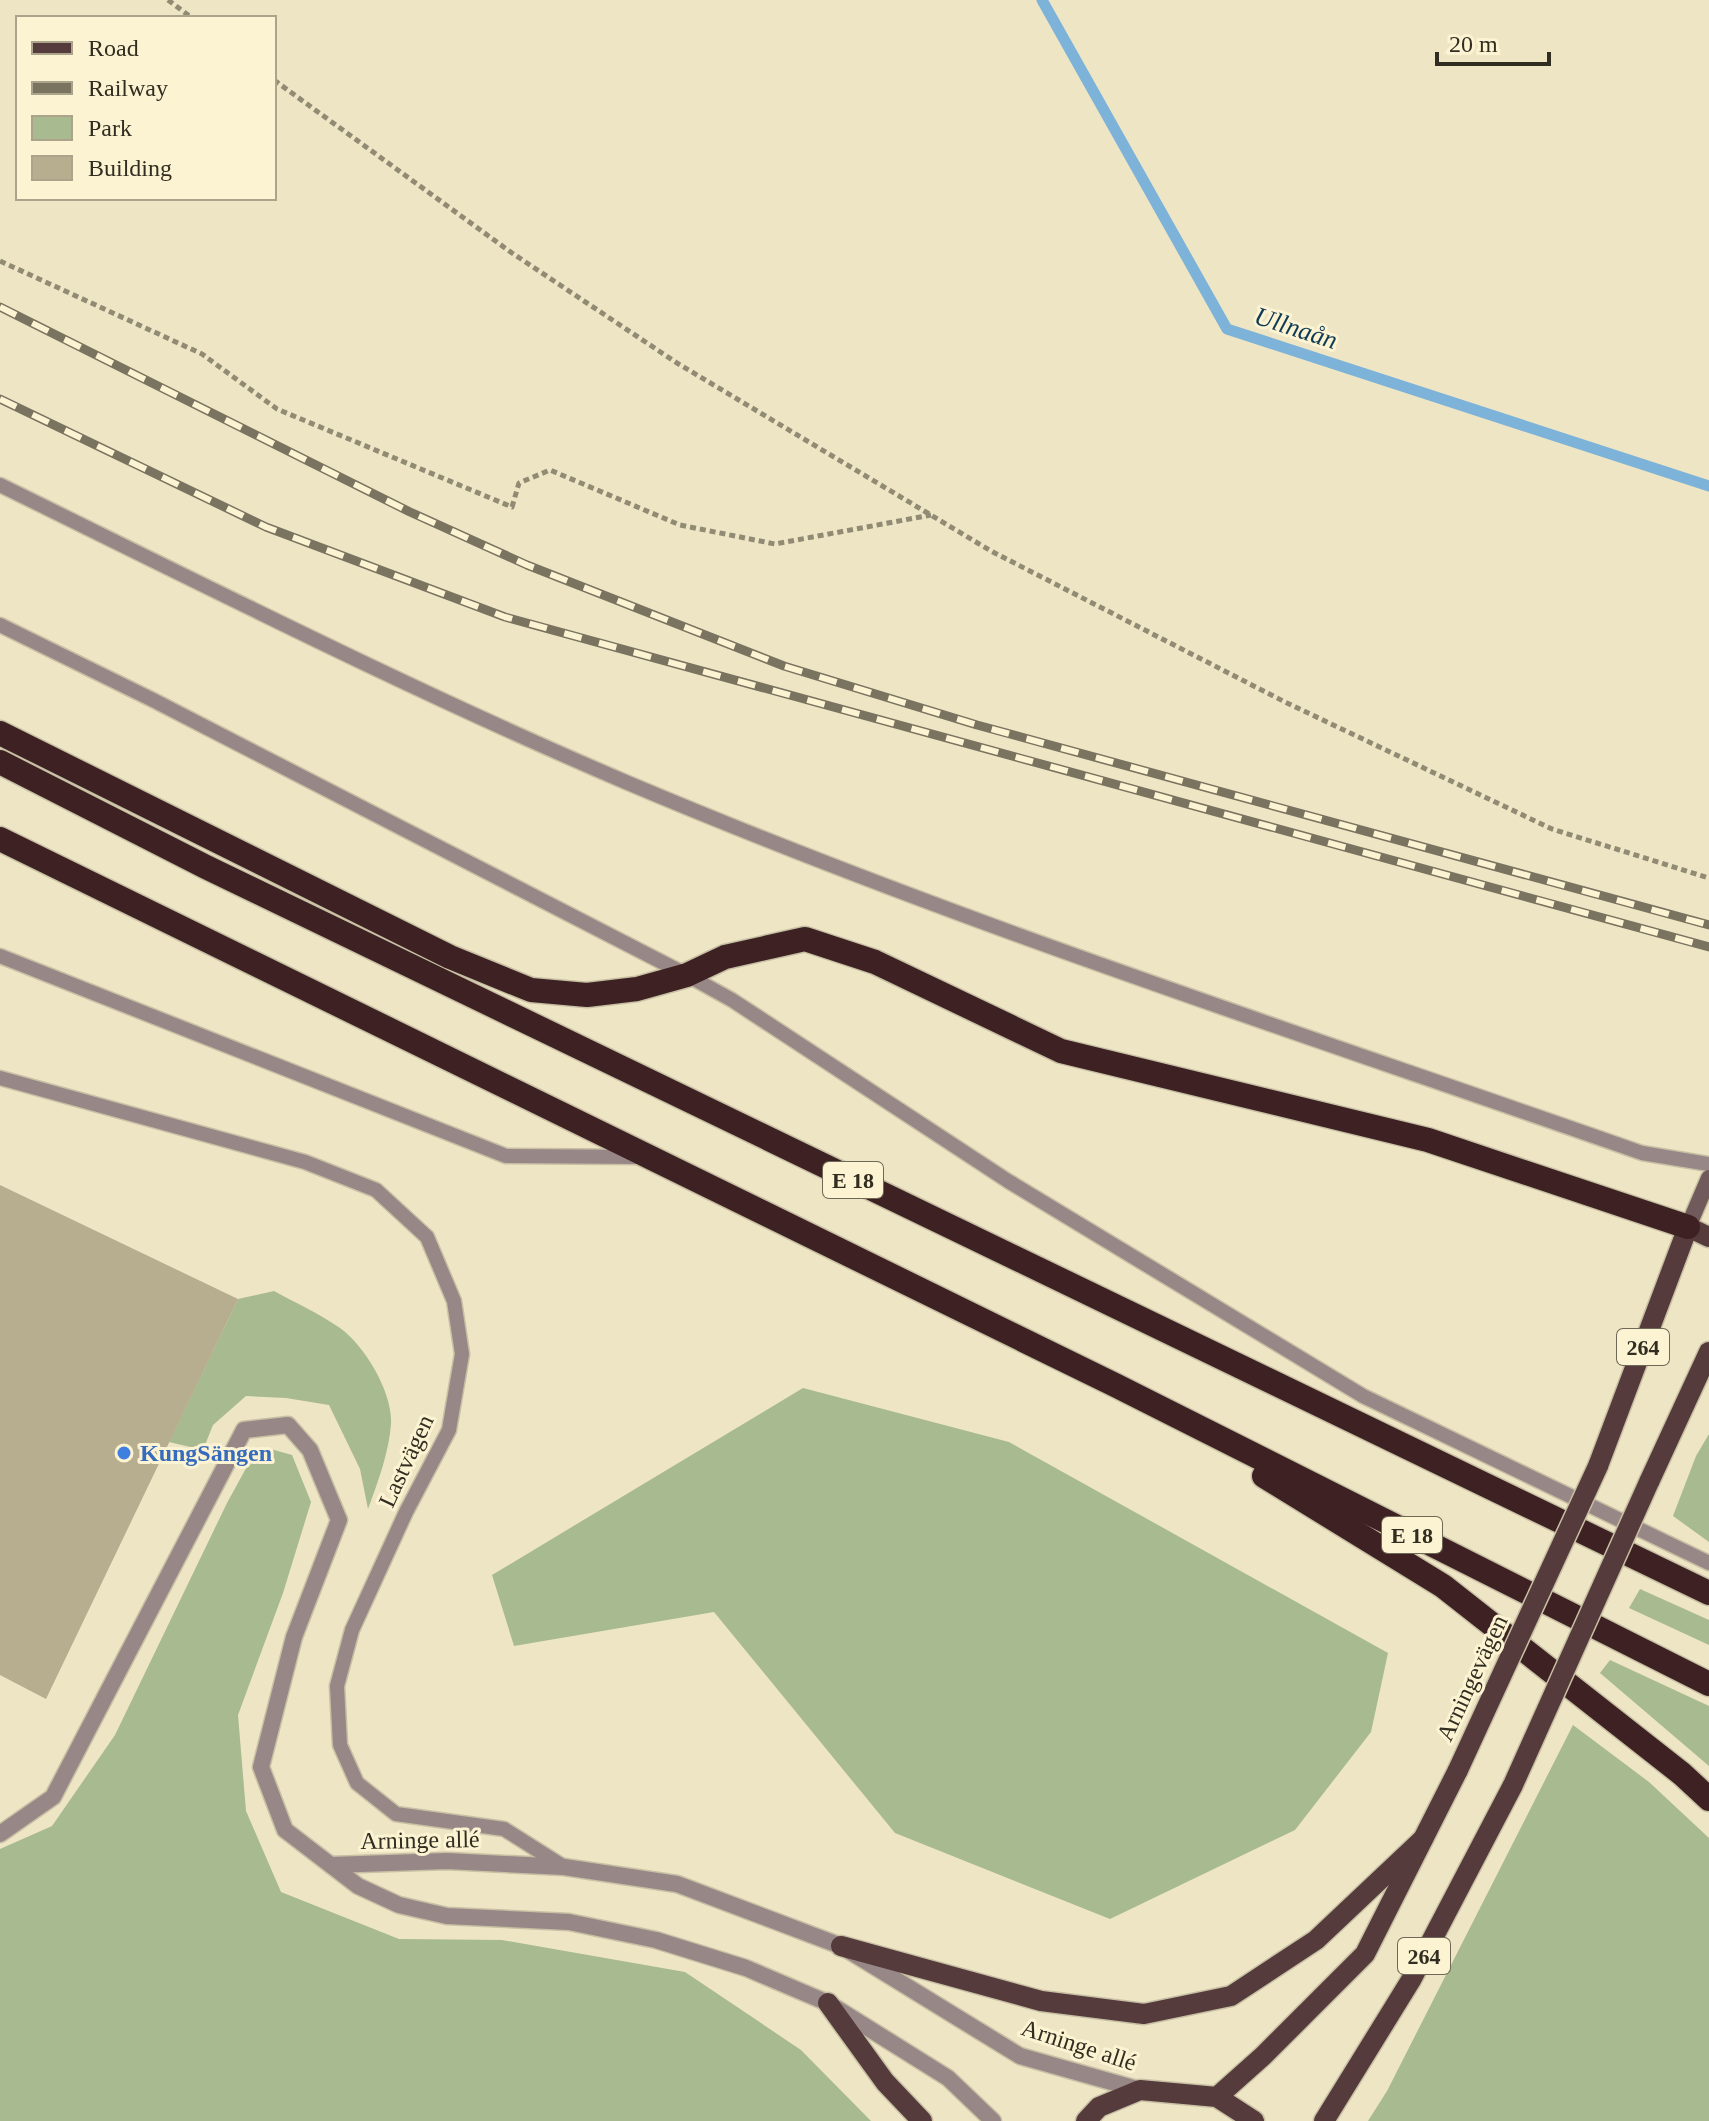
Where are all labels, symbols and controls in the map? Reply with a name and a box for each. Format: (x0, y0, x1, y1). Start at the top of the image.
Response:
legend (16, 16, 276, 200)
scale bar (1437, 16, 1549, 66)
text: 20 m (1449, 31, 1498, 57)
text: Road (88, 35, 139, 61)
text: Railway (88, 75, 168, 101)
text: Park (88, 115, 132, 141)
text: Building (88, 155, 172, 181)
water label: Ullnaån (1251, 301, 1341, 355)
road number: E 18 (823, 1162, 883, 1198)
road number: 264 (1617, 1329, 1669, 1365)
street label: Lastvägen (373, 1411, 439, 1511)
place label: KungSängen (140, 1440, 272, 1466)
marker: KungSängen (115, 1444, 133, 1462)
road number: E 18 (1382, 1517, 1442, 1553)
street label: Arningevägen (1431, 1611, 1513, 1745)
street label: Arninge allé (360, 1826, 480, 1854)
road number: 264 (1398, 1938, 1450, 1974)
street label: Arninge allé (1018, 2014, 1140, 2076)

